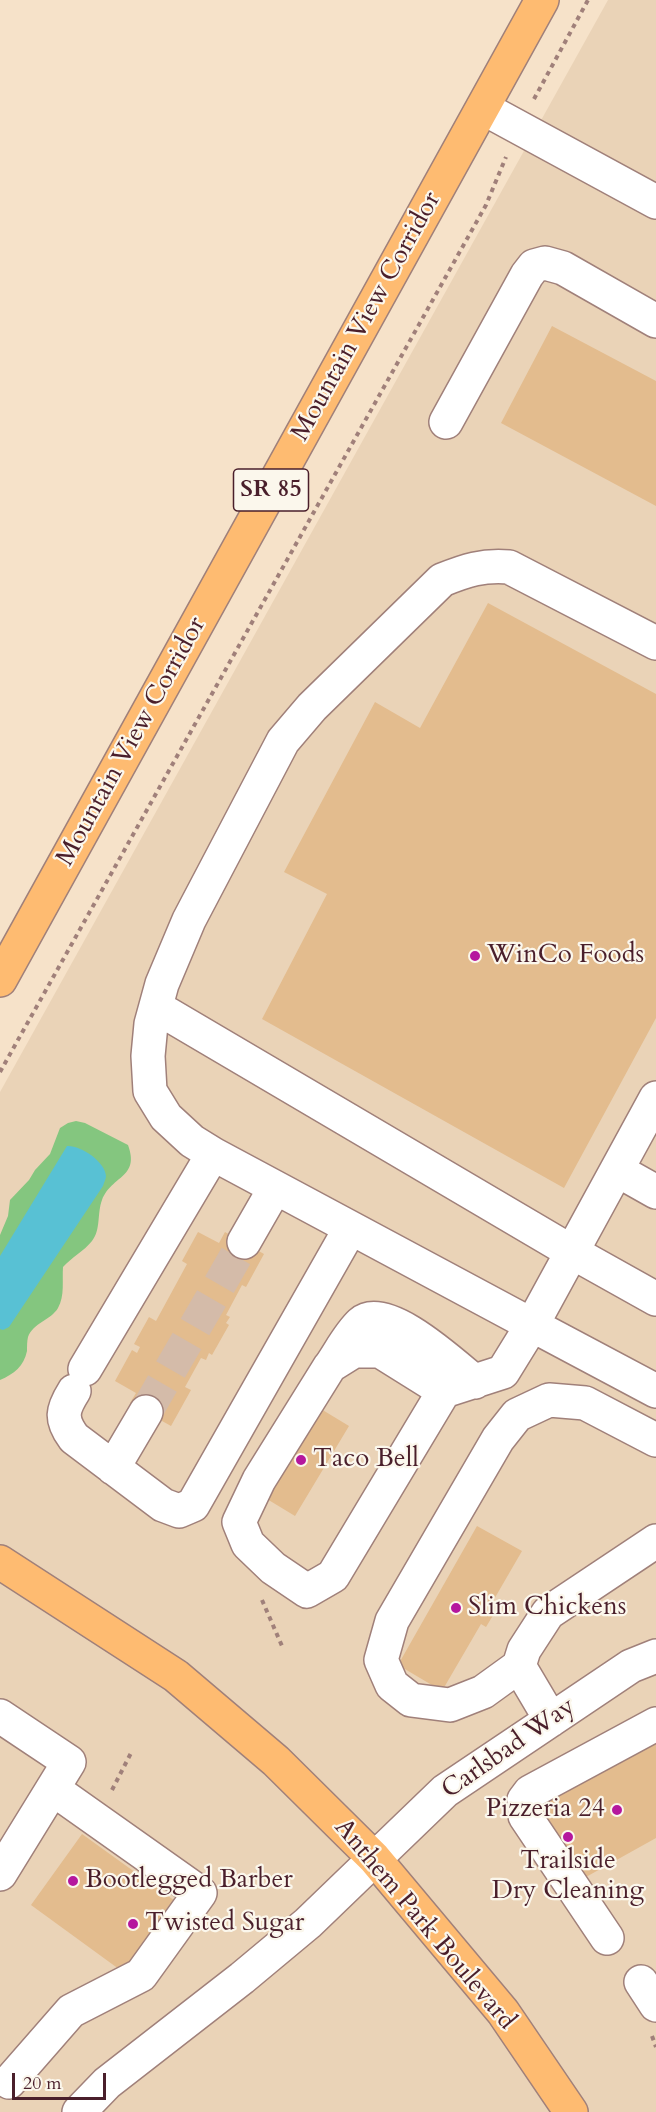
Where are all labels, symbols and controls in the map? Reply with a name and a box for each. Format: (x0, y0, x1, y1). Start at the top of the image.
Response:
street label: Mountain View Corridor (286, 187, 448, 447)
road number: SR 85 (234, 469, 308, 511)
street label: Mountain View Corridor (51, 612, 213, 872)
place label: WinCo Foods (487, 940, 644, 972)
marker: WinCo Foods (468, 949, 482, 963)
place label: Taco Bell (313, 1444, 419, 1476)
marker: Taco Bell (294, 1453, 308, 1467)
place label: Slim Chickens (468, 1592, 626, 1624)
marker: Slim Chickens (449, 1601, 463, 1615)
street label: Carlsbad Way (436, 1692, 582, 1806)
place label: Pizzeria 24 (486, 1794, 605, 1826)
marker: Pizzeria 24 (610, 1803, 624, 1817)
street label: Anthem Park Boulevard (327, 1813, 521, 2037)
marker: Trailside Dry Cleaning (561, 1830, 575, 1844)
place label: Trailside Dry Cleaning (492, 1846, 644, 1907)
place label: Bootlegged Barber (85, 1865, 293, 1897)
marker: Bootlegged Barber (66, 1874, 80, 1888)
place label: Twisted Sugar (145, 1908, 304, 1940)
marker: Twisted Sugar (126, 1917, 140, 1931)
scale bar (15, 2061, 110, 2099)
text: 20 m (23, 2071, 62, 2096)

